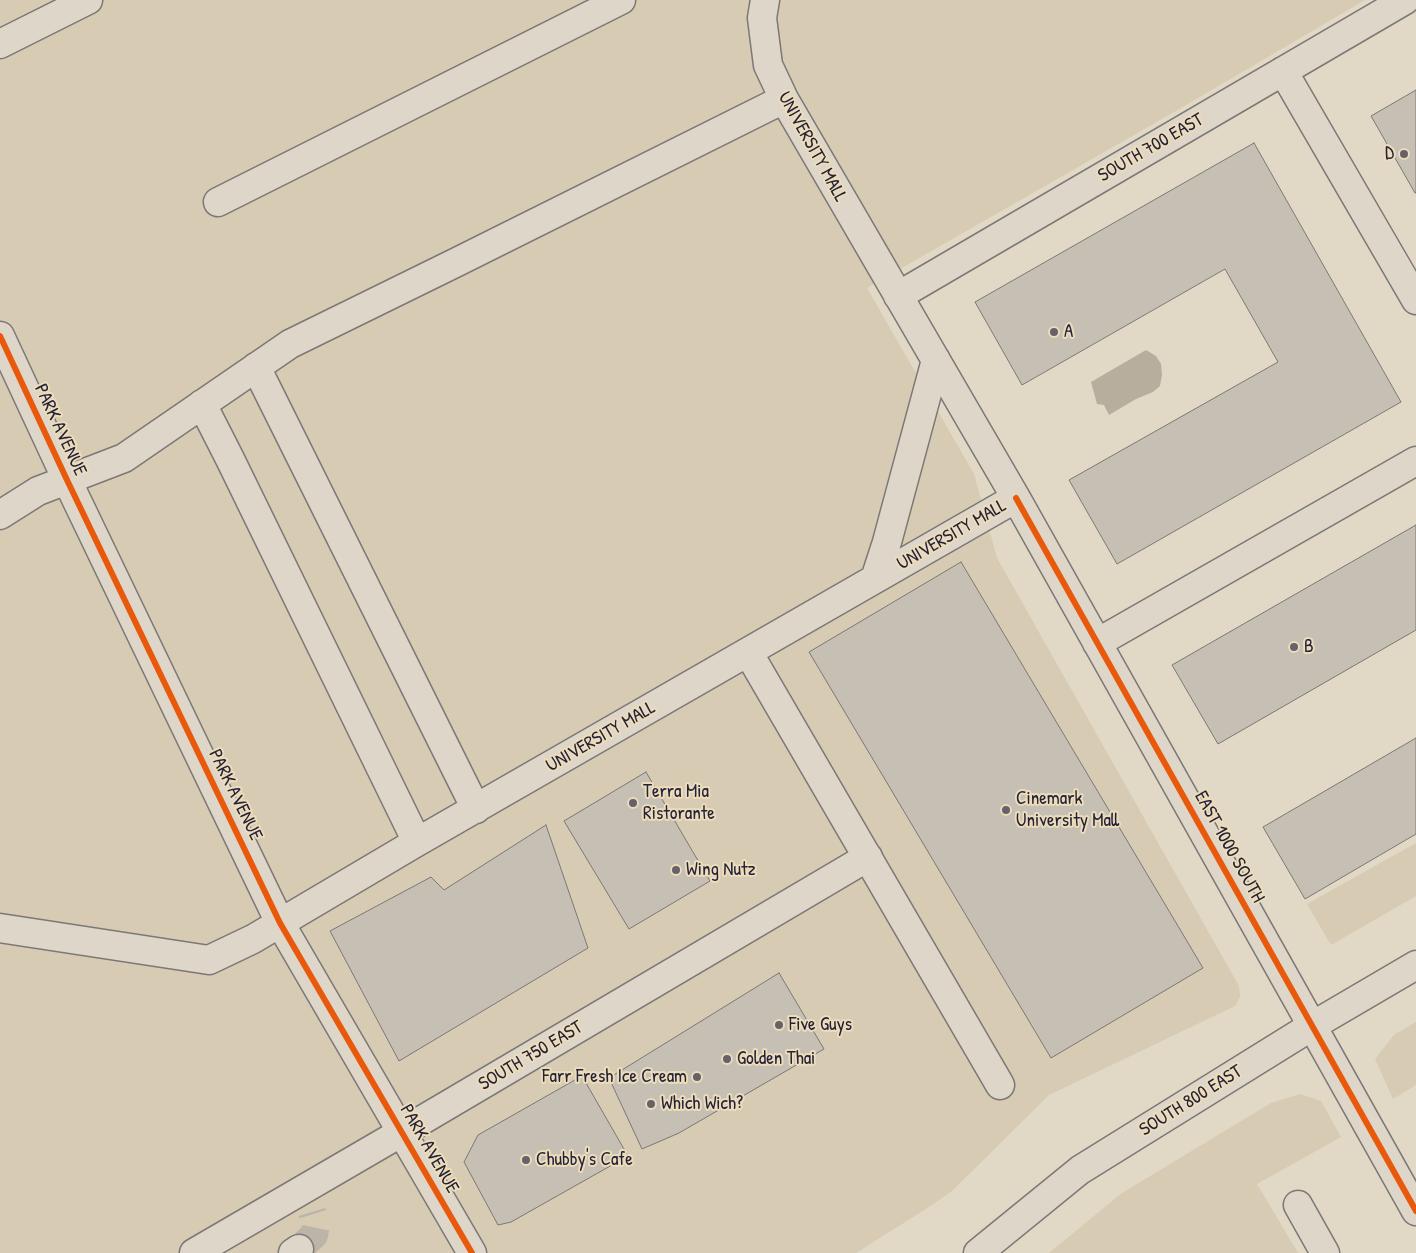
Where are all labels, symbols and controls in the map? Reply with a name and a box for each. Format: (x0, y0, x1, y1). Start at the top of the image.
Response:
street label: UNIVERSITY MALL (772, 88, 852, 206)
street label: SOUTH 700 EAST (1094, 109, 1208, 187)
place label: D (1385, 143, 1394, 165)
marker: D (1398, 148, 1410, 160)
place label: A (1064, 321, 1073, 343)
marker: A (1048, 326, 1060, 338)
street label: PARK AVENUE (29, 380, 91, 480)
street label: UNIVERSITY MALL (893, 495, 1011, 575)
place label: B (1304, 636, 1314, 658)
marker: B (1288, 641, 1300, 653)
street label: UNIVERSITY MALL (542, 697, 660, 777)
street label: PARK AVENUE (203, 746, 267, 844)
place label: Terra Mia Ristorante (643, 781, 715, 825)
street label: EAST 1000 SOUTH (1189, 787, 1269, 907)
place label: Cinemark University Mall (1016, 788, 1119, 832)
marker: Terra Mia Ristorante (627, 797, 639, 809)
marker: Cinemark University Mall (1000, 804, 1012, 816)
place label: Wing Nutz (686, 859, 756, 881)
marker: Wing Nutz (670, 864, 682, 876)
place label: Five Guys (789, 1014, 852, 1036)
street label: SOUTH 750 EAST (475, 1016, 587, 1096)
marker: Five Guys (773, 1019, 785, 1031)
place label: Golden Thai (737, 1048, 815, 1070)
marker: Golden Thai (721, 1053, 733, 1065)
street label: SOUTH 800 EAST (1135, 1060, 1247, 1142)
place label: Farr Fresh Ice Cream (542, 1066, 687, 1088)
marker: Farr Fresh Ice Cream (691, 1071, 703, 1083)
place label: Which Wich? (661, 1093, 743, 1115)
marker: Which Wich? (645, 1098, 657, 1110)
street label: PARK AVENUE (394, 1101, 464, 1197)
place label: Chubby's Cafe (536, 1149, 633, 1171)
marker: Chubby's Cafe (520, 1154, 532, 1166)

